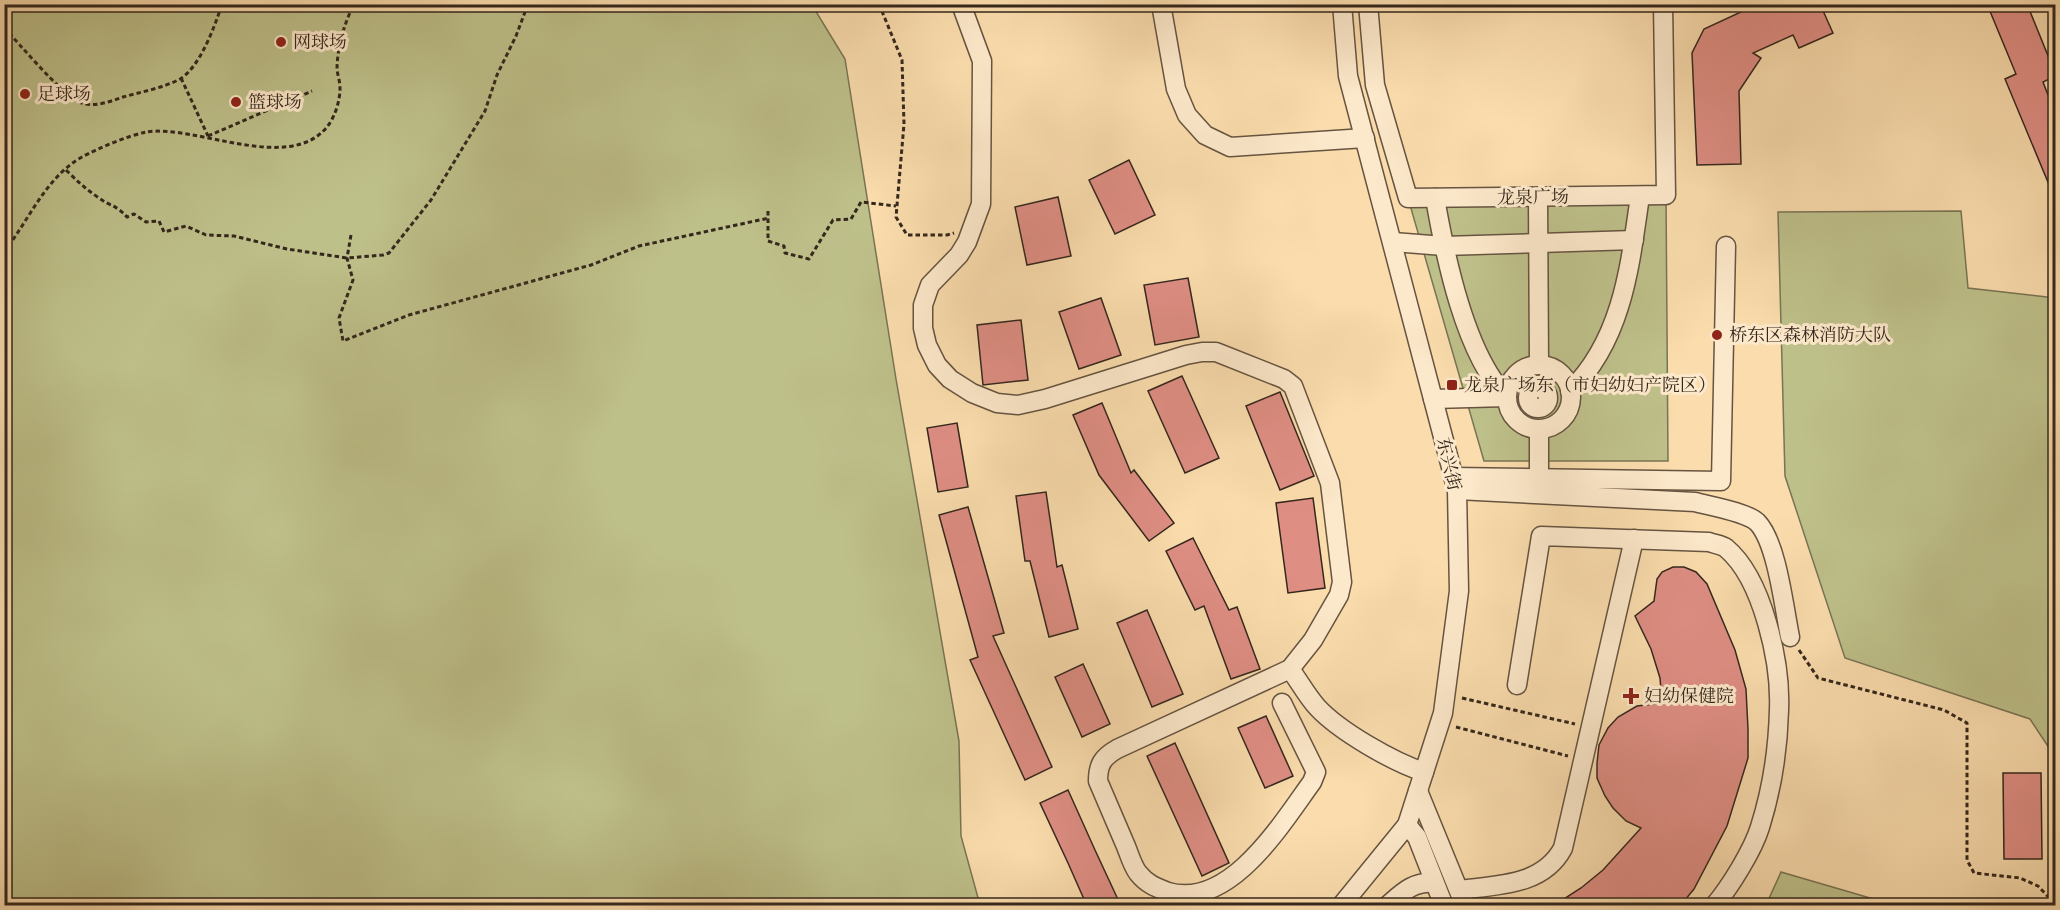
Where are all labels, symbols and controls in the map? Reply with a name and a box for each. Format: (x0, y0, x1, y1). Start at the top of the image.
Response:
place label: 网球场 (293, 31, 347, 53)
marker: 网球场 (274, 35, 288, 49)
place label: 足球场 (37, 83, 91, 105)
marker: 足球场 (18, 87, 32, 101)
place label: 篮球场 (248, 91, 302, 113)
marker: 篮球场 (229, 95, 243, 109)
street label: 龙泉广场 (1497, 185, 1569, 209)
place label: 桥东区森林消防大队 (1729, 324, 1891, 346)
marker: 桥东区森林消防大队 (1710, 328, 1724, 342)
place label: 龙泉广场东（市妇幼妇产院区） (1464, 374, 1716, 396)
marker: 龙泉广场东（市妇幼妇产院区） (1445, 378, 1459, 392)
street label: 东兴街 (1432, 435, 1466, 493)
place label: 妇幼保健院 (1644, 685, 1734, 707)
marker: 妇幼保健院 (1622, 687, 1640, 705)

